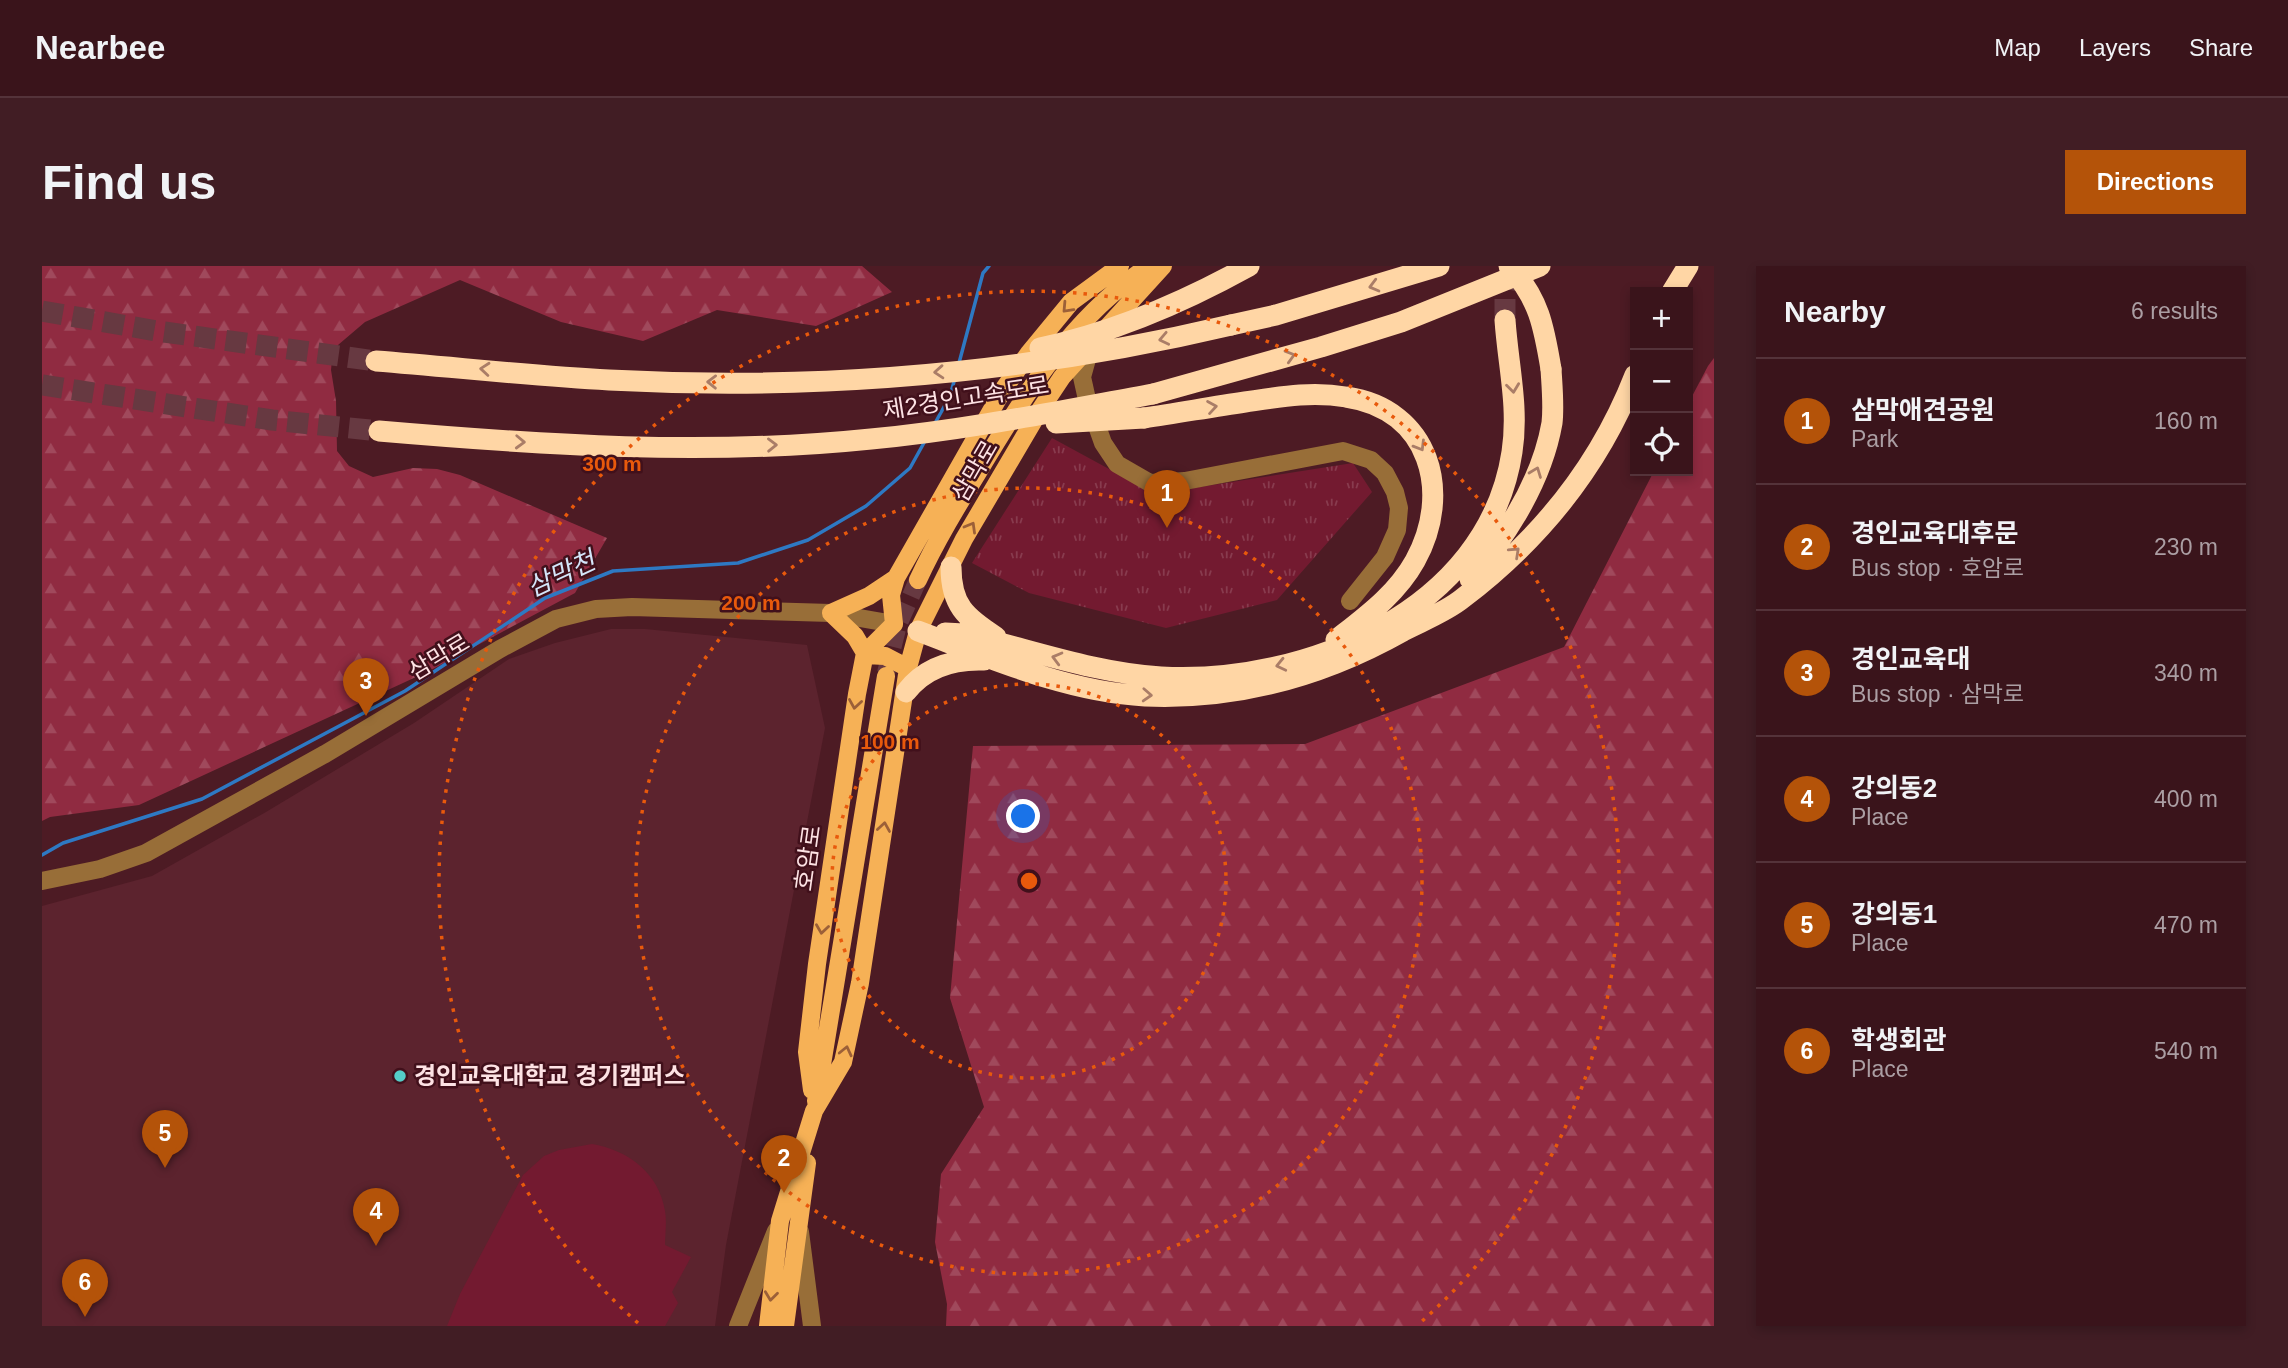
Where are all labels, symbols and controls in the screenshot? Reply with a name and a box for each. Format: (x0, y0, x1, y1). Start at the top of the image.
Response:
text: Nearbee (35, 29, 165, 66)
text: Map (1994, 34, 2041, 61)
text: Layers (2079, 34, 2151, 61)
text: Share (2189, 34, 2253, 61)
button: Directions (2065, 150, 2246, 214)
text: Find us (42, 155, 216, 209)
one-way arrow (1368, 278, 1380, 292)
map controls (1630, 287, 1693, 476)
button: + (1630, 287, 1693, 350)
text: Nearby (1784, 295, 1886, 328)
text: 6 results (2131, 298, 2218, 324)
one-way arrow (1062, 300, 1075, 313)
one-way arrow (1158, 331, 1170, 346)
one-way arrow (1284, 350, 1296, 365)
button: − (1630, 350, 1693, 413)
one-way arrow (479, 362, 491, 377)
one-way arrow (933, 364, 944, 379)
street label: 제2경인고속도로 (881, 371, 1051, 424)
one-way arrow (706, 374, 717, 390)
one-way arrow (1506, 382, 1521, 394)
text: 삼막애견공원 (1851, 395, 1995, 425)
one-way arrow (1206, 400, 1217, 415)
text: 1 (1801, 408, 1813, 434)
text: 160 m (2154, 408, 2218, 434)
button: locate (1630, 413, 1693, 476)
text: Park (1851, 426, 1898, 452)
one-way arrow (515, 434, 526, 449)
street label: 삼막로 (946, 435, 1003, 506)
one-way arrow (767, 437, 778, 453)
one-way arrow (1412, 438, 1425, 451)
text: 300 m (582, 452, 642, 475)
one-way arrow (1527, 467, 1541, 479)
pin: 1 (1144, 470, 1190, 528)
text: 경인교육대후문 (1851, 518, 2018, 548)
one-way arrow (963, 521, 976, 534)
text: 2 (1801, 534, 1813, 560)
text: 230 m (2154, 534, 2218, 560)
water label: 삼막천 (522, 544, 603, 603)
one-way arrow (1507, 548, 1520, 561)
text: Bus stop · 호암로 (1851, 555, 2024, 581)
text: 200 m (721, 591, 781, 614)
street label: 삼막로 (403, 628, 474, 685)
text: 경인교육대 (1851, 644, 1971, 674)
one-way arrow (1051, 651, 1063, 666)
one-way arrow (1275, 656, 1287, 671)
pin: 3 (343, 658, 389, 716)
text: 3 (1801, 660, 1813, 686)
text: 340 m (2154, 660, 2218, 686)
text: Bus stop · 삼막로 (1851, 681, 2024, 707)
one-way arrow (1142, 688, 1153, 703)
one-way arrow (848, 698, 863, 710)
text: 100 m (860, 730, 920, 753)
text: 강의동2 (1851, 773, 1937, 803)
text: 4 (1801, 786, 1813, 812)
text: 400 m (2154, 786, 2218, 812)
your location (1006, 799, 1040, 833)
text: Place (1851, 804, 1909, 830)
one-way arrow (876, 821, 891, 833)
street label: 호암로 (790, 823, 825, 893)
centre of rings (1017, 869, 1041, 893)
text: 강의동1 (1851, 899, 1937, 929)
text: 5 (1801, 912, 1813, 938)
text: 470 m (2154, 912, 2218, 938)
one-way arrow (815, 923, 830, 935)
text: Place (1851, 930, 1909, 956)
text: 학생회관 (1851, 1025, 1947, 1055)
text: 6 (1801, 1038, 1813, 1064)
text: 540 m (2154, 1038, 2218, 1064)
one-way arrow (837, 1045, 852, 1057)
text: Place (1851, 1056, 1909, 1082)
place label: 경인교육대학교 경기캠퍼스 (414, 1062, 686, 1089)
marker: 경인교육대학교 경기캠퍼스 (392, 1068, 408, 1084)
pin: 5 (142, 1110, 188, 1168)
pin: 2 (761, 1135, 807, 1193)
pin: 4 (353, 1188, 399, 1246)
pin: 6 (62, 1259, 108, 1317)
one-way arrow (764, 1290, 779, 1302)

